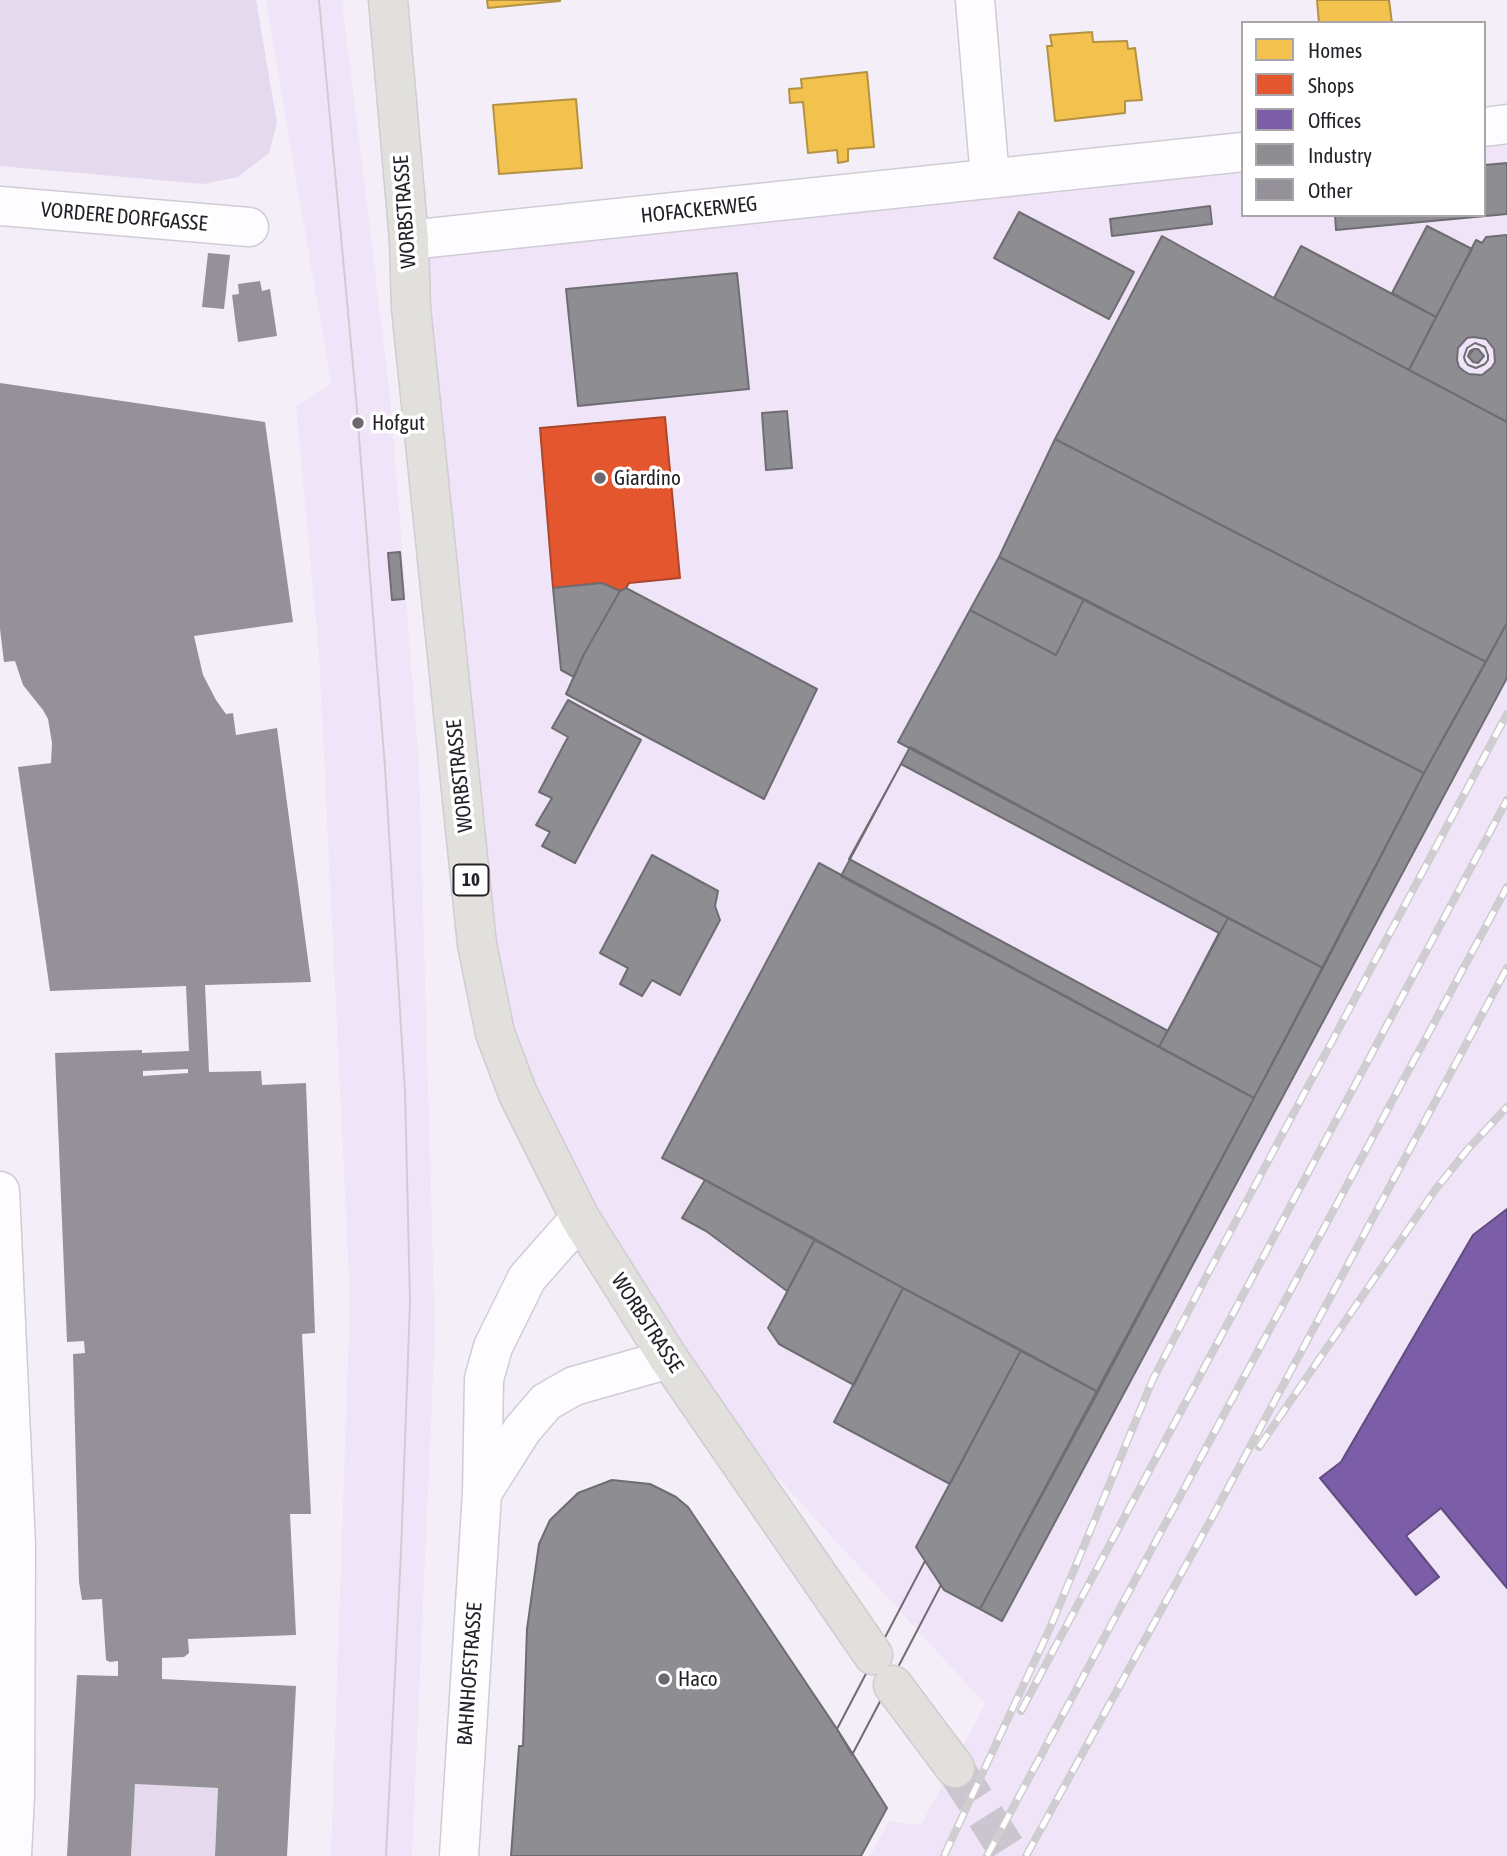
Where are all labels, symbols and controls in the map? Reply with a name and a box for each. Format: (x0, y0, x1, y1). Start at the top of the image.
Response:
legend (1241, 21, 1486, 217)
text: Homes (1308, 38, 1362, 62)
text: Shops (1308, 73, 1354, 97)
text: Offices (1308, 108, 1361, 132)
text: Industry (1308, 143, 1372, 167)
street label: WORBSTRASSE (388, 155, 422, 269)
text: Other (1308, 178, 1352, 202)
street label: HOFACKERWEG (639, 191, 759, 229)
street label: VORDERE DORFGASSE (40, 197, 208, 237)
place label: Hofgut (372, 410, 425, 436)
marker: Hofgut (350, 415, 366, 431)
place label: Giardino (614, 465, 681, 491)
marker: Giardino (592, 470, 608, 486)
street label: WORBSTRASSE (442, 718, 478, 834)
road number: 10 (454, 864, 489, 895)
street label: WORBSTRASSE (606, 1269, 688, 1377)
street label: BAHNHOFSTRASSE (452, 1602, 488, 1746)
place label: Haco (678, 1666, 718, 1692)
marker: Haco (656, 1671, 672, 1687)

